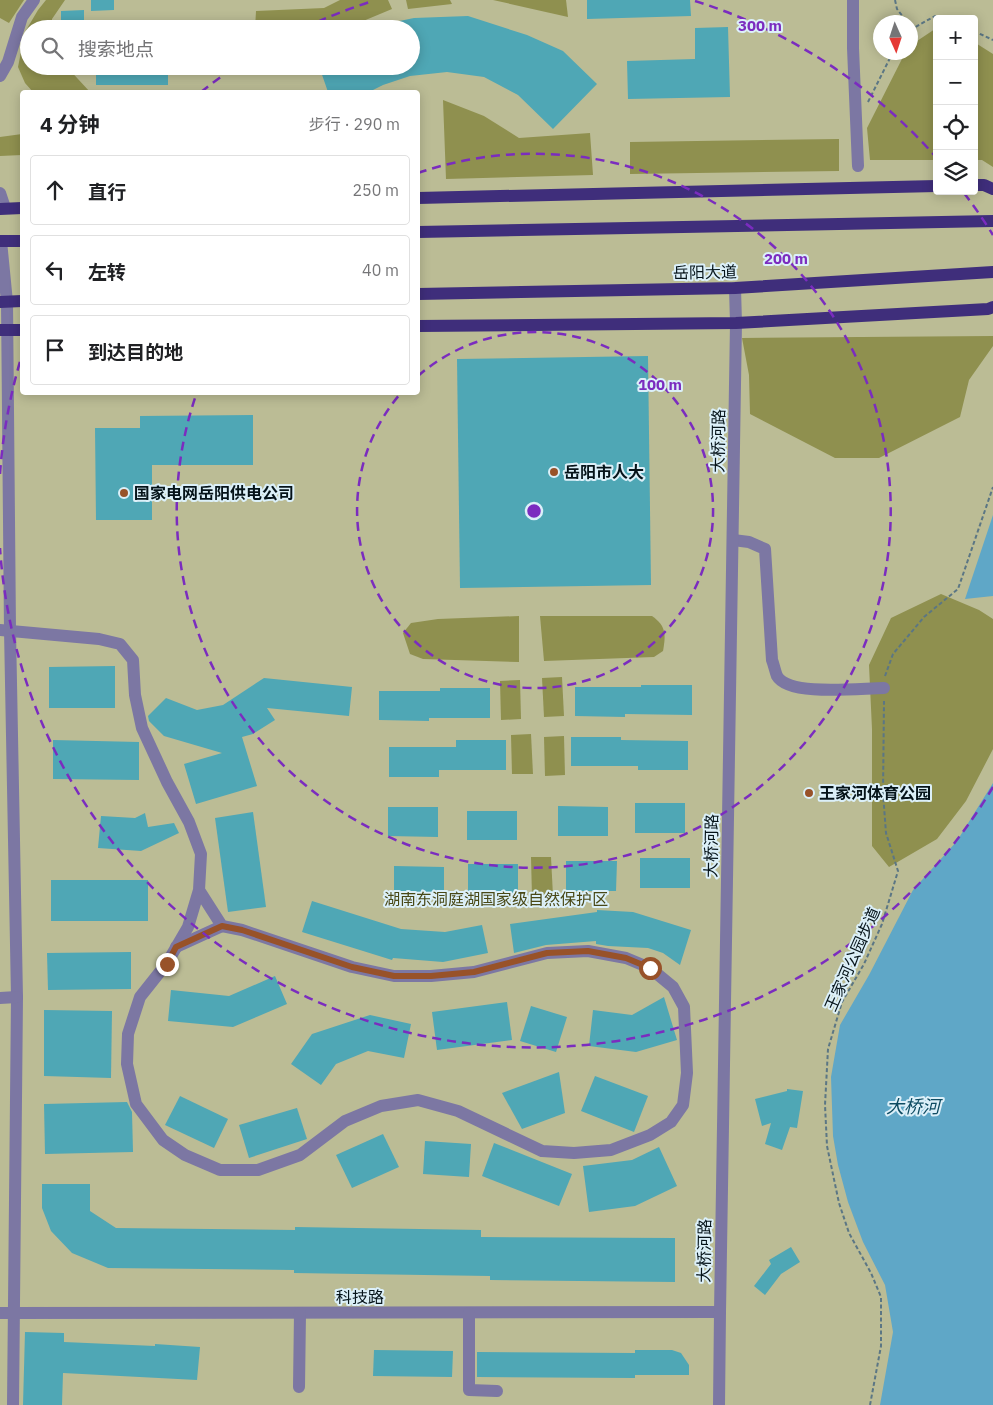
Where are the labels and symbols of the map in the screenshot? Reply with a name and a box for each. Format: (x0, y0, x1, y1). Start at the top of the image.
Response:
north arrow (873, 15, 918, 60)
text: 300 m (738, 16, 782, 35)
text: 200 m (764, 249, 808, 268)
street label: 岳阳大道 (673, 261, 737, 283)
text: 100 m (638, 375, 682, 394)
street label: 大桥河路 (707, 409, 729, 473)
place label: 岳阳市人大 (564, 462, 644, 482)
marker: 岳阳市人大 (548, 466, 560, 478)
place label: 国家电网岳阳供电公司 (134, 483, 294, 503)
marker: 国家电网岳阳供电公司 (118, 487, 130, 499)
centre of rings (525, 502, 543, 520)
place label: 王家河体育公园 (819, 783, 931, 803)
marker: 王家河体育公园 (803, 787, 815, 799)
street label: 大桥河路 (700, 814, 722, 878)
park label: 湖南东洞庭湖国家级自然保护区 (384, 889, 608, 909)
street label: 王家河公园步道 (820, 904, 884, 1014)
route end (156, 953, 179, 976)
route start (639, 957, 662, 980)
water label: 大桥河 (886, 1095, 943, 1118)
street label: 大桥河路 (693, 1219, 715, 1283)
street label: 科技路 (336, 1287, 384, 1307)

